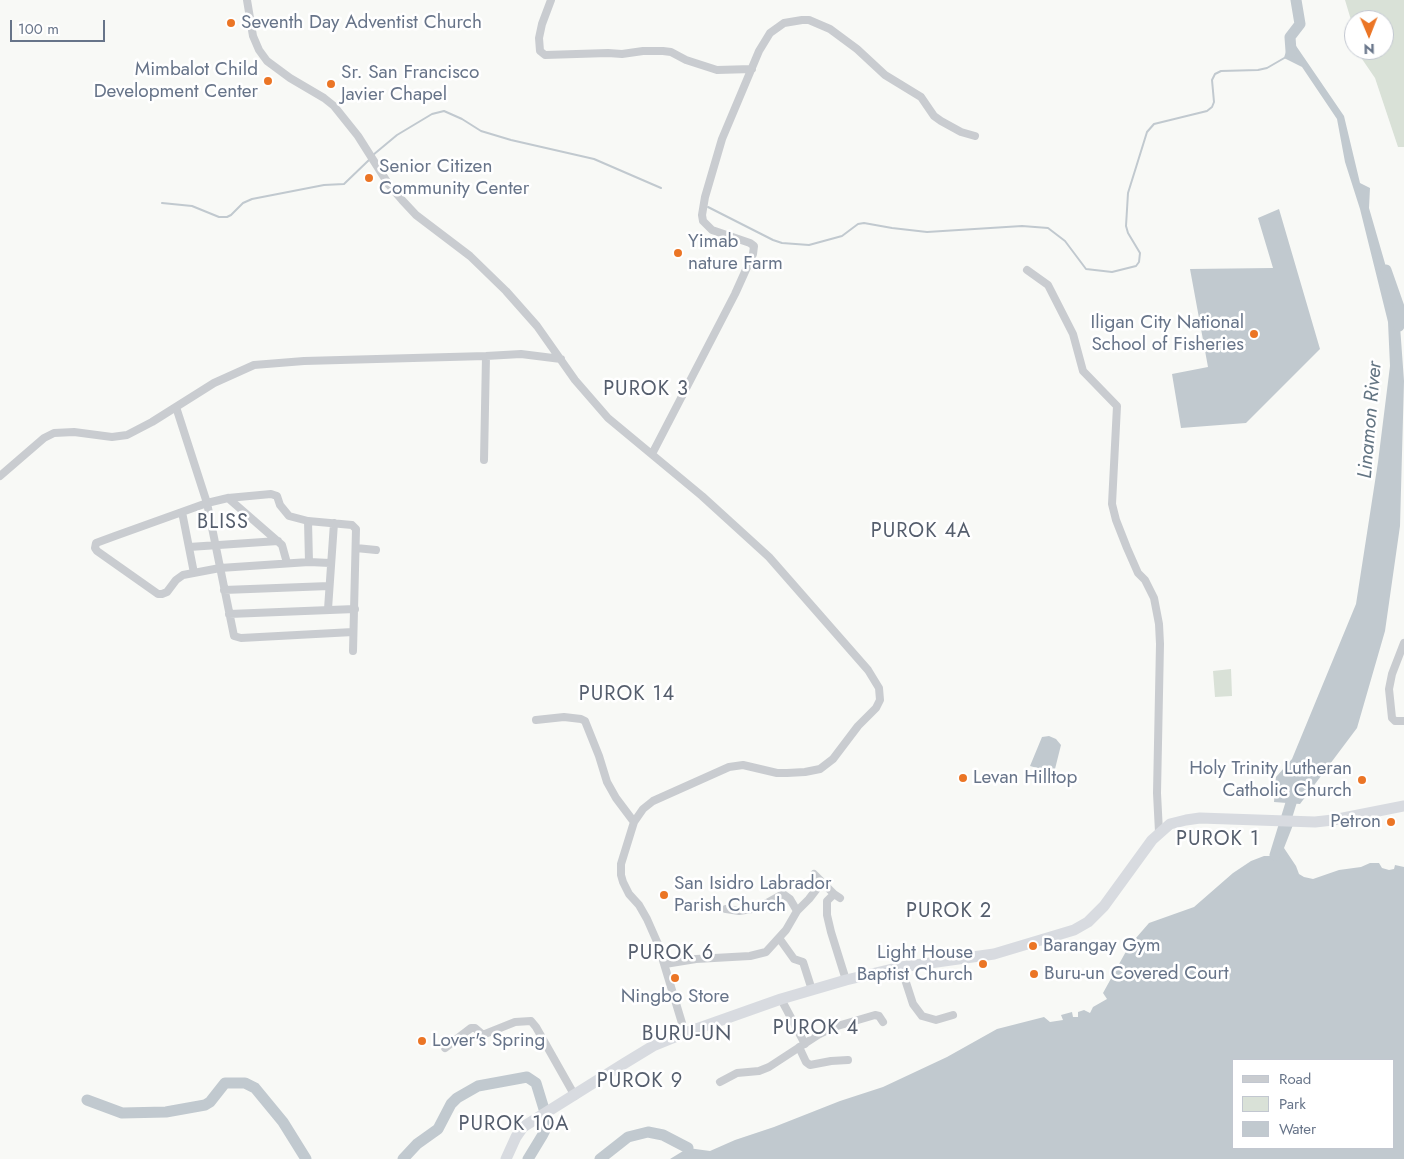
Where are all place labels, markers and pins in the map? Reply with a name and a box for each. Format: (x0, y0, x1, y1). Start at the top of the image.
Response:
place label: Seventh Day Adventist Church (241, 12, 482, 34)
marker: Seventh Day Adventist Church (225, 17, 237, 29)
place label: Mimbalot Child Development Center (94, 59, 258, 103)
place label: Sr. San Francisco Javier Chapel (341, 62, 479, 106)
marker: Mimbalot Child Development Center (262, 75, 274, 87)
marker: Sr. San Francisco Javier Chapel (325, 78, 337, 90)
place label: Senior Citizen Community Center (379, 156, 529, 200)
marker: Senior Citizen Community Center (363, 172, 375, 184)
place label: Yimab nature Farm (688, 231, 783, 275)
marker: Yimab nature Farm (672, 247, 684, 259)
place label: Iligan City National School of Fisheries (1091, 312, 1244, 356)
marker: Iligan City National School of Fisheries (1248, 328, 1260, 340)
place label: Holy Trinity Lutheran Catholic Church (1189, 758, 1352, 802)
place label: Levan Hilltop (973, 767, 1077, 789)
marker: Levan Hilltop (957, 772, 969, 784)
marker: Holy Trinity Lutheran Catholic Church (1356, 774, 1368, 786)
place label: Petron (1330, 811, 1381, 833)
marker: Petron (1385, 816, 1397, 828)
place label: San Isidro Labrador Parish Church (674, 873, 832, 917)
marker: San Isidro Labrador Parish Church (658, 889, 670, 901)
place label: Barangay Gym (1043, 935, 1160, 957)
marker: Barangay Gym (1027, 940, 1039, 952)
place label: Light House Baptist Church (857, 942, 973, 986)
marker: Light House Baptist Church (977, 958, 989, 970)
place label: Buru-un Covered Court (1044, 963, 1229, 985)
marker: Buru-un Covered Court (1028, 968, 1040, 980)
marker: Ningbo Store (669, 972, 681, 984)
place label: Ningbo Store (621, 986, 729, 1008)
place label: Lover's Spring (432, 1030, 545, 1052)
marker: Lover's Spring (416, 1035, 428, 1047)

